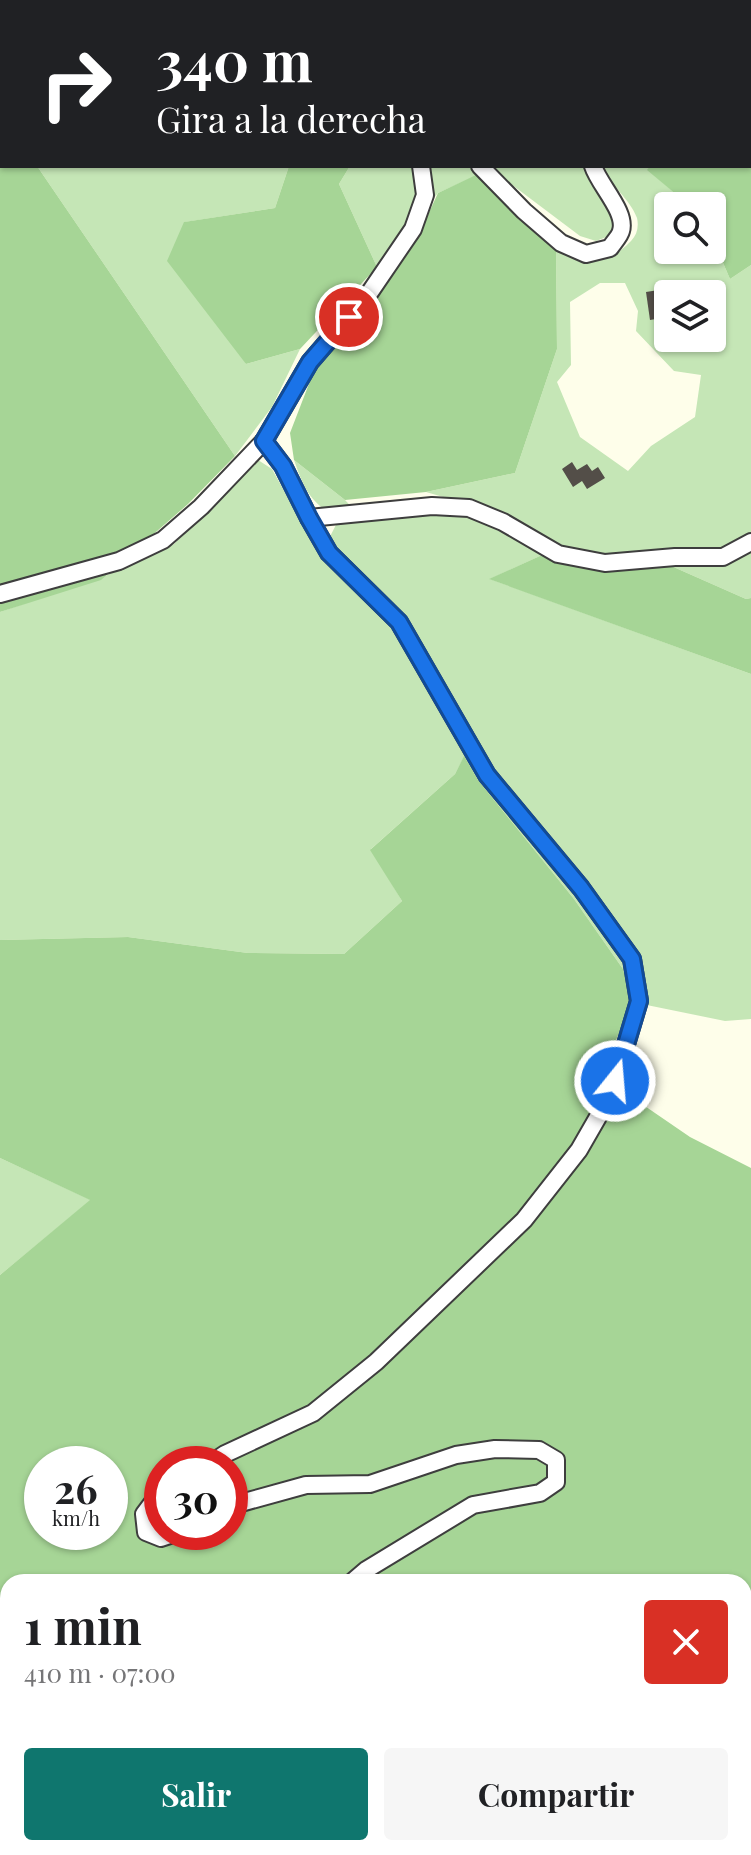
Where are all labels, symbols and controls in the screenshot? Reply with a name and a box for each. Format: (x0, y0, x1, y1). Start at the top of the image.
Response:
text: 340 m (156, 22, 313, 97)
icon: right (24, 32, 128, 136)
text: Gira a la derecha (156, 94, 426, 142)
map controls (654, 192, 726, 352)
button: search (654, 192, 726, 264)
button: layers (654, 280, 726, 352)
pin (315, 283, 383, 351)
icon: arrive (327, 295, 371, 339)
position arrow (573, 1039, 657, 1123)
speed limit sign: 30 (144, 1446, 248, 1550)
text: 26 (54, 1461, 98, 1514)
text: km/h (52, 1504, 100, 1531)
text: 1 min (24, 1593, 142, 1657)
button: close (644, 1600, 728, 1684)
text: 410 m · 07:00 (24, 1655, 176, 1690)
button: Salir (24, 1748, 368, 1840)
button: Compartir (384, 1748, 728, 1840)

